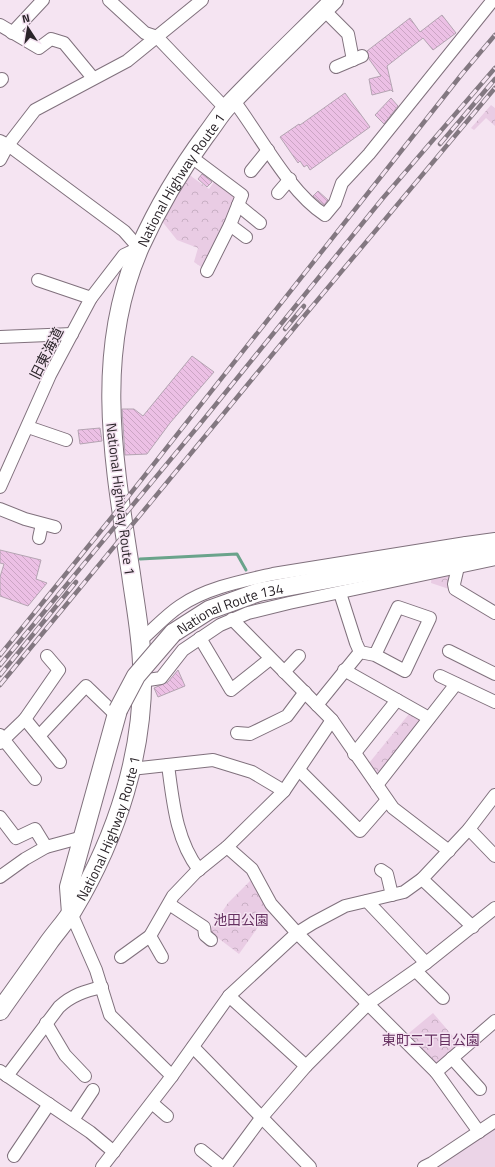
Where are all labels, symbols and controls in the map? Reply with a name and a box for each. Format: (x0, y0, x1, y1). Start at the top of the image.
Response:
north arrow (8, 8, 48, 48)
text: N (21, 10, 31, 27)
street label: National Highway Route 1 (131, 108, 229, 250)
street label: 旧東海道 (24, 323, 68, 383)
street label: National Highway Route 1 (101, 422, 141, 576)
street label: National Route 134 (172, 577, 285, 639)
street label: National Highway Route 1 (70, 754, 144, 904)
park label: 池田公園 (213, 909, 269, 930)
park label: 東町二丁目公園 (382, 1029, 480, 1050)

